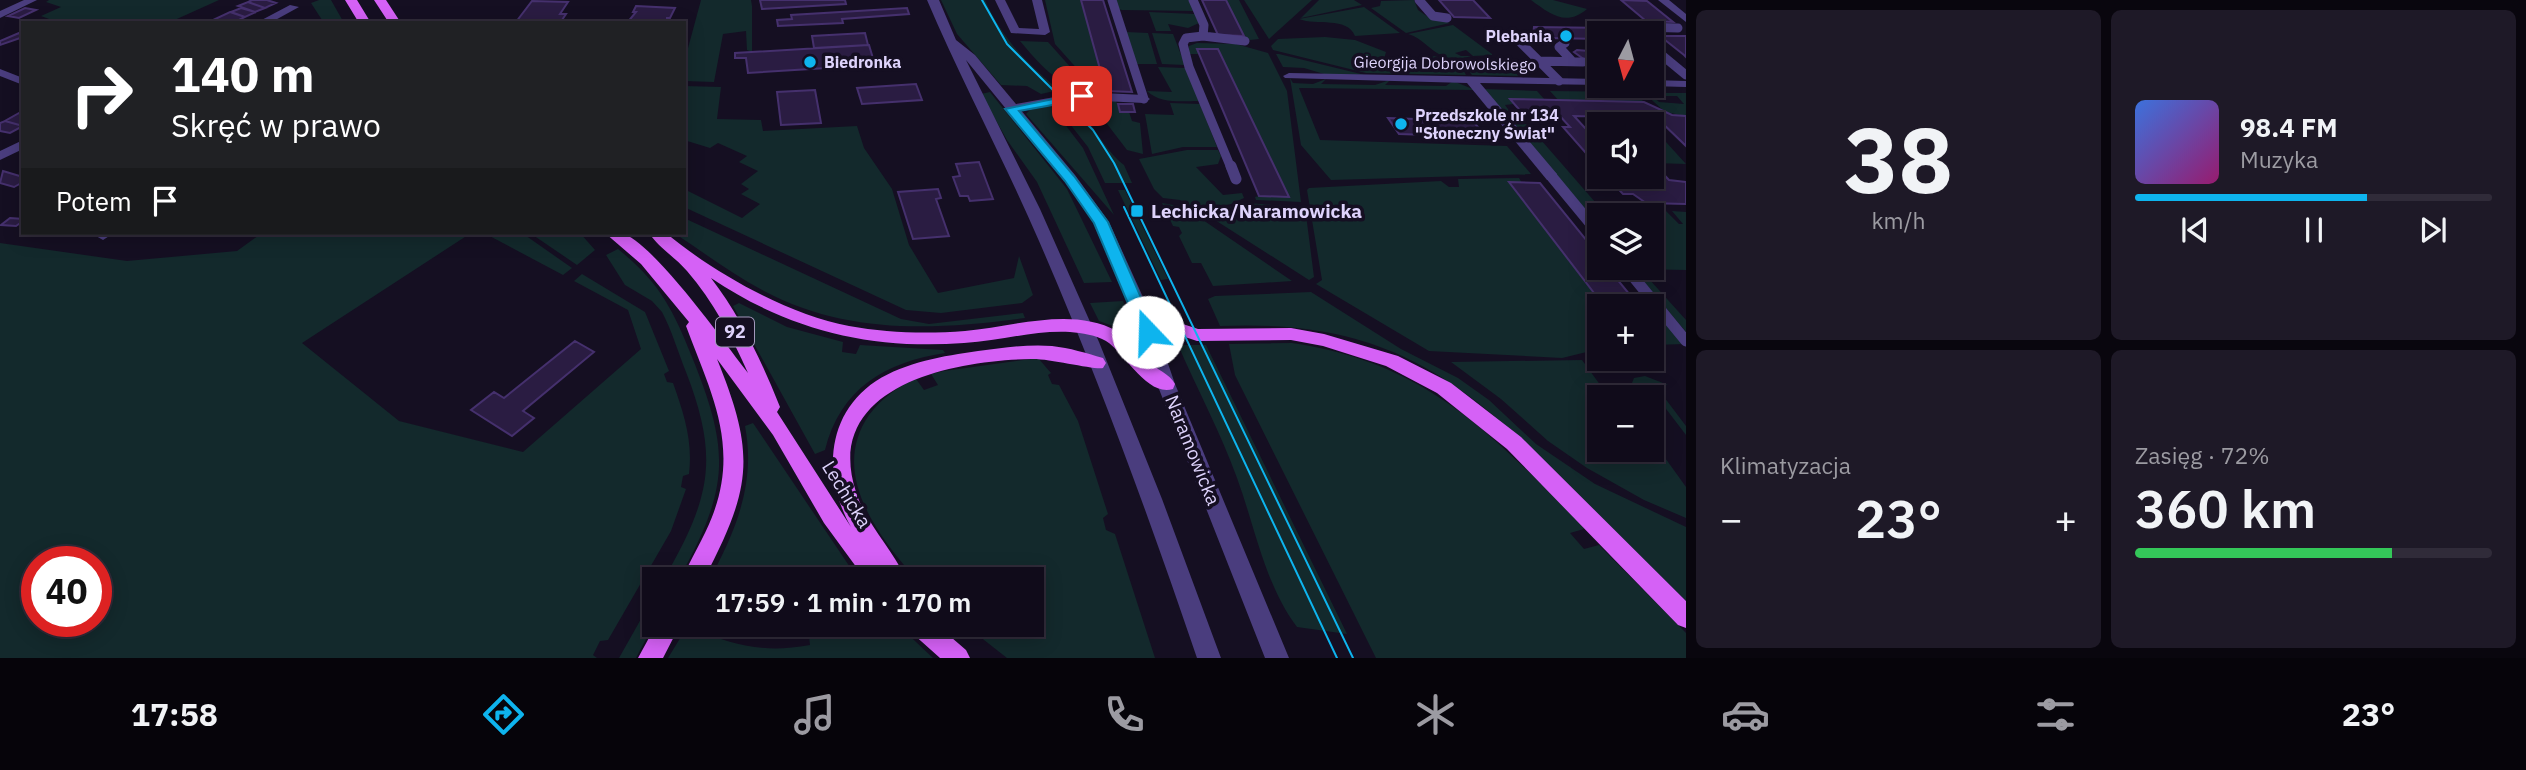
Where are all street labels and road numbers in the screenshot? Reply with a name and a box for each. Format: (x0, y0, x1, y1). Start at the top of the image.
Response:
street label: Gieorgija Dobrowolskiego (1354, 51, 1537, 75)
road number: 92 (716, 318, 754, 346)
street label: Naramowicka (1160, 391, 1226, 509)
street label: Lechicka (817, 456, 877, 532)

